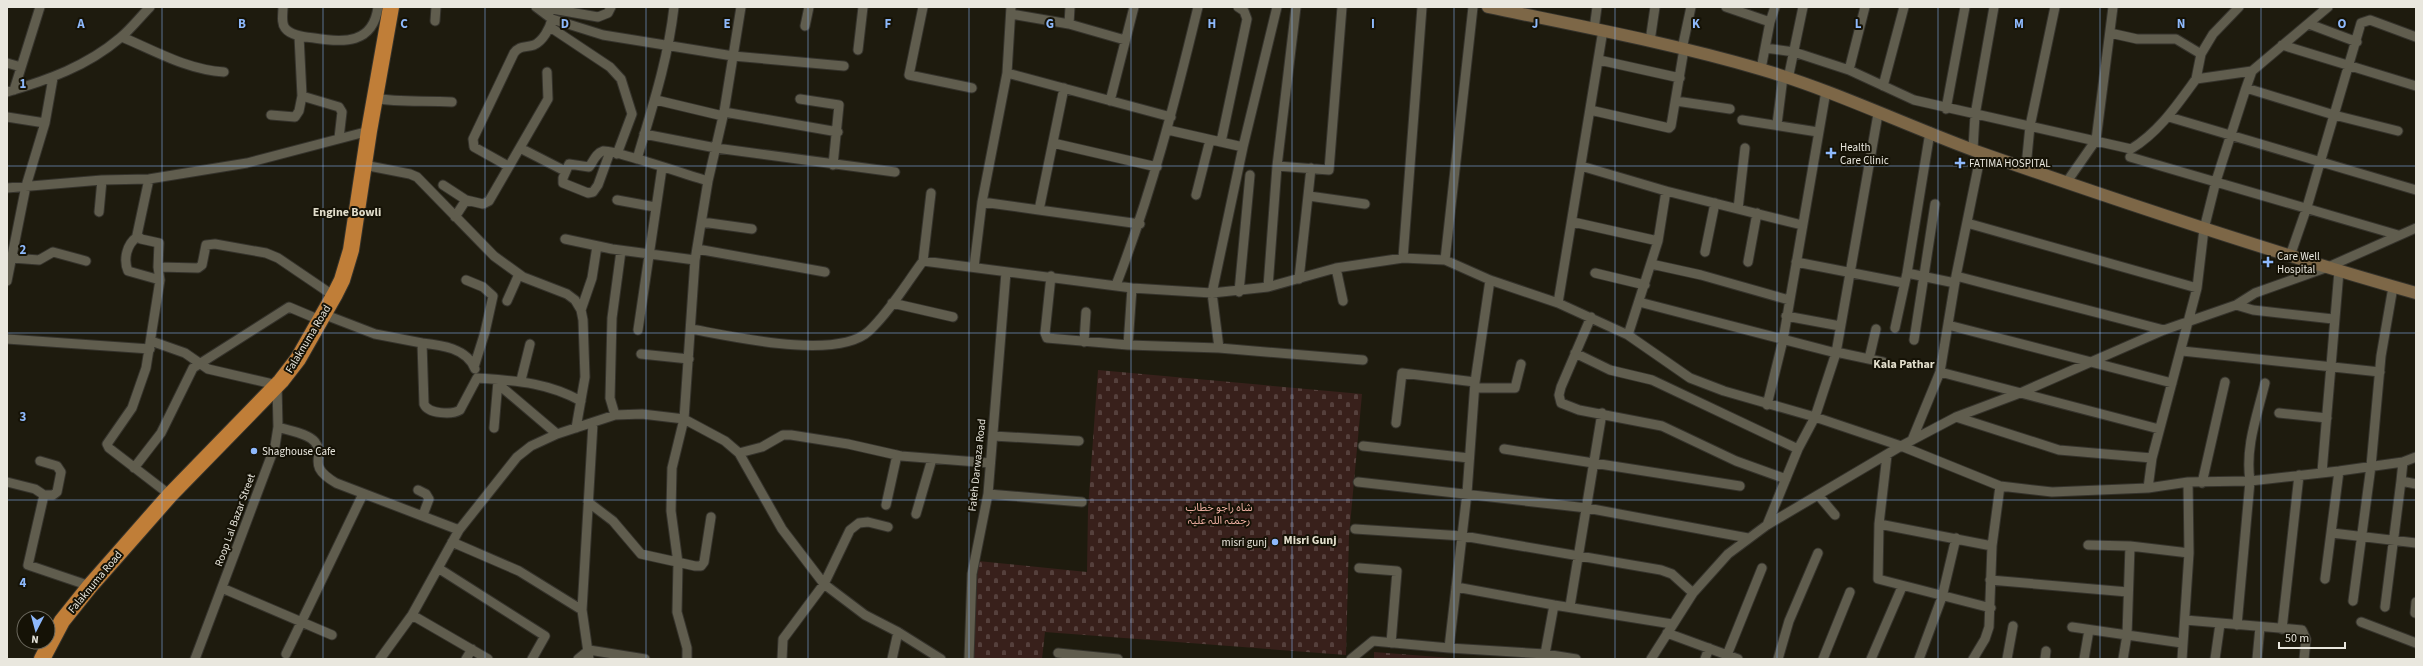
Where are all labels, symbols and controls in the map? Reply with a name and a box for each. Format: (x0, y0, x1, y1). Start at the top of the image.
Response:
text: A (76, 15, 85, 33)
text: B (238, 15, 246, 33)
text: C (400, 15, 408, 33)
text: D (561, 15, 569, 33)
text: E (723, 15, 731, 33)
text: F (885, 15, 892, 33)
text: G (1046, 15, 1054, 33)
text: H (1208, 15, 1216, 33)
text: I (1371, 15, 1375, 33)
text: J (1532, 15, 1538, 33)
text: K (1692, 15, 1701, 33)
text: L (1855, 15, 1862, 33)
text: M (2014, 15, 2024, 33)
text: N (2177, 15, 2185, 33)
text: O (2338, 15, 2347, 33)
text: 1 (20, 75, 27, 93)
place label: Health Care Clinic (1840, 140, 1889, 168)
marker: Health Care Clinic (1825, 147, 1837, 159)
place label: FATIMA HOSPITAL (1969, 156, 2051, 171)
marker: FATIMA HOSPITAL (1954, 157, 1966, 169)
district label: Engine Bowli (313, 204, 381, 221)
text: 2 (20, 241, 27, 259)
place label: Care Well Hospital (2277, 249, 2320, 277)
marker: Care Well Hospital (2262, 256, 2274, 268)
street label: Falaknuma Road (282, 302, 334, 376)
district label: Kala Pathar (1873, 356, 1935, 373)
text: 3 (20, 408, 27, 426)
street label: Fateh Darwaza Road (965, 418, 989, 512)
place label: Shaghouse Cafe (262, 444, 336, 459)
marker: Shaghouse Cafe (249, 446, 259, 456)
street label: Roop Lal Bazar Street (211, 471, 259, 569)
park label: شاہ راجو خطاب رحمتہ اللہ علیہ (1185, 500, 1253, 528)
district label: Misri Gunj (1284, 532, 1336, 549)
place label: misri gunj (1222, 535, 1267, 550)
marker: misri gunj (1270, 537, 1280, 547)
street label: Falaknuma Road (65, 548, 125, 616)
text: 4 (20, 574, 27, 592)
north arrow (16, 610, 56, 650)
scale bar (2279, 624, 2345, 650)
text: 50 m (2285, 630, 2309, 647)
text: N (31, 632, 39, 647)

